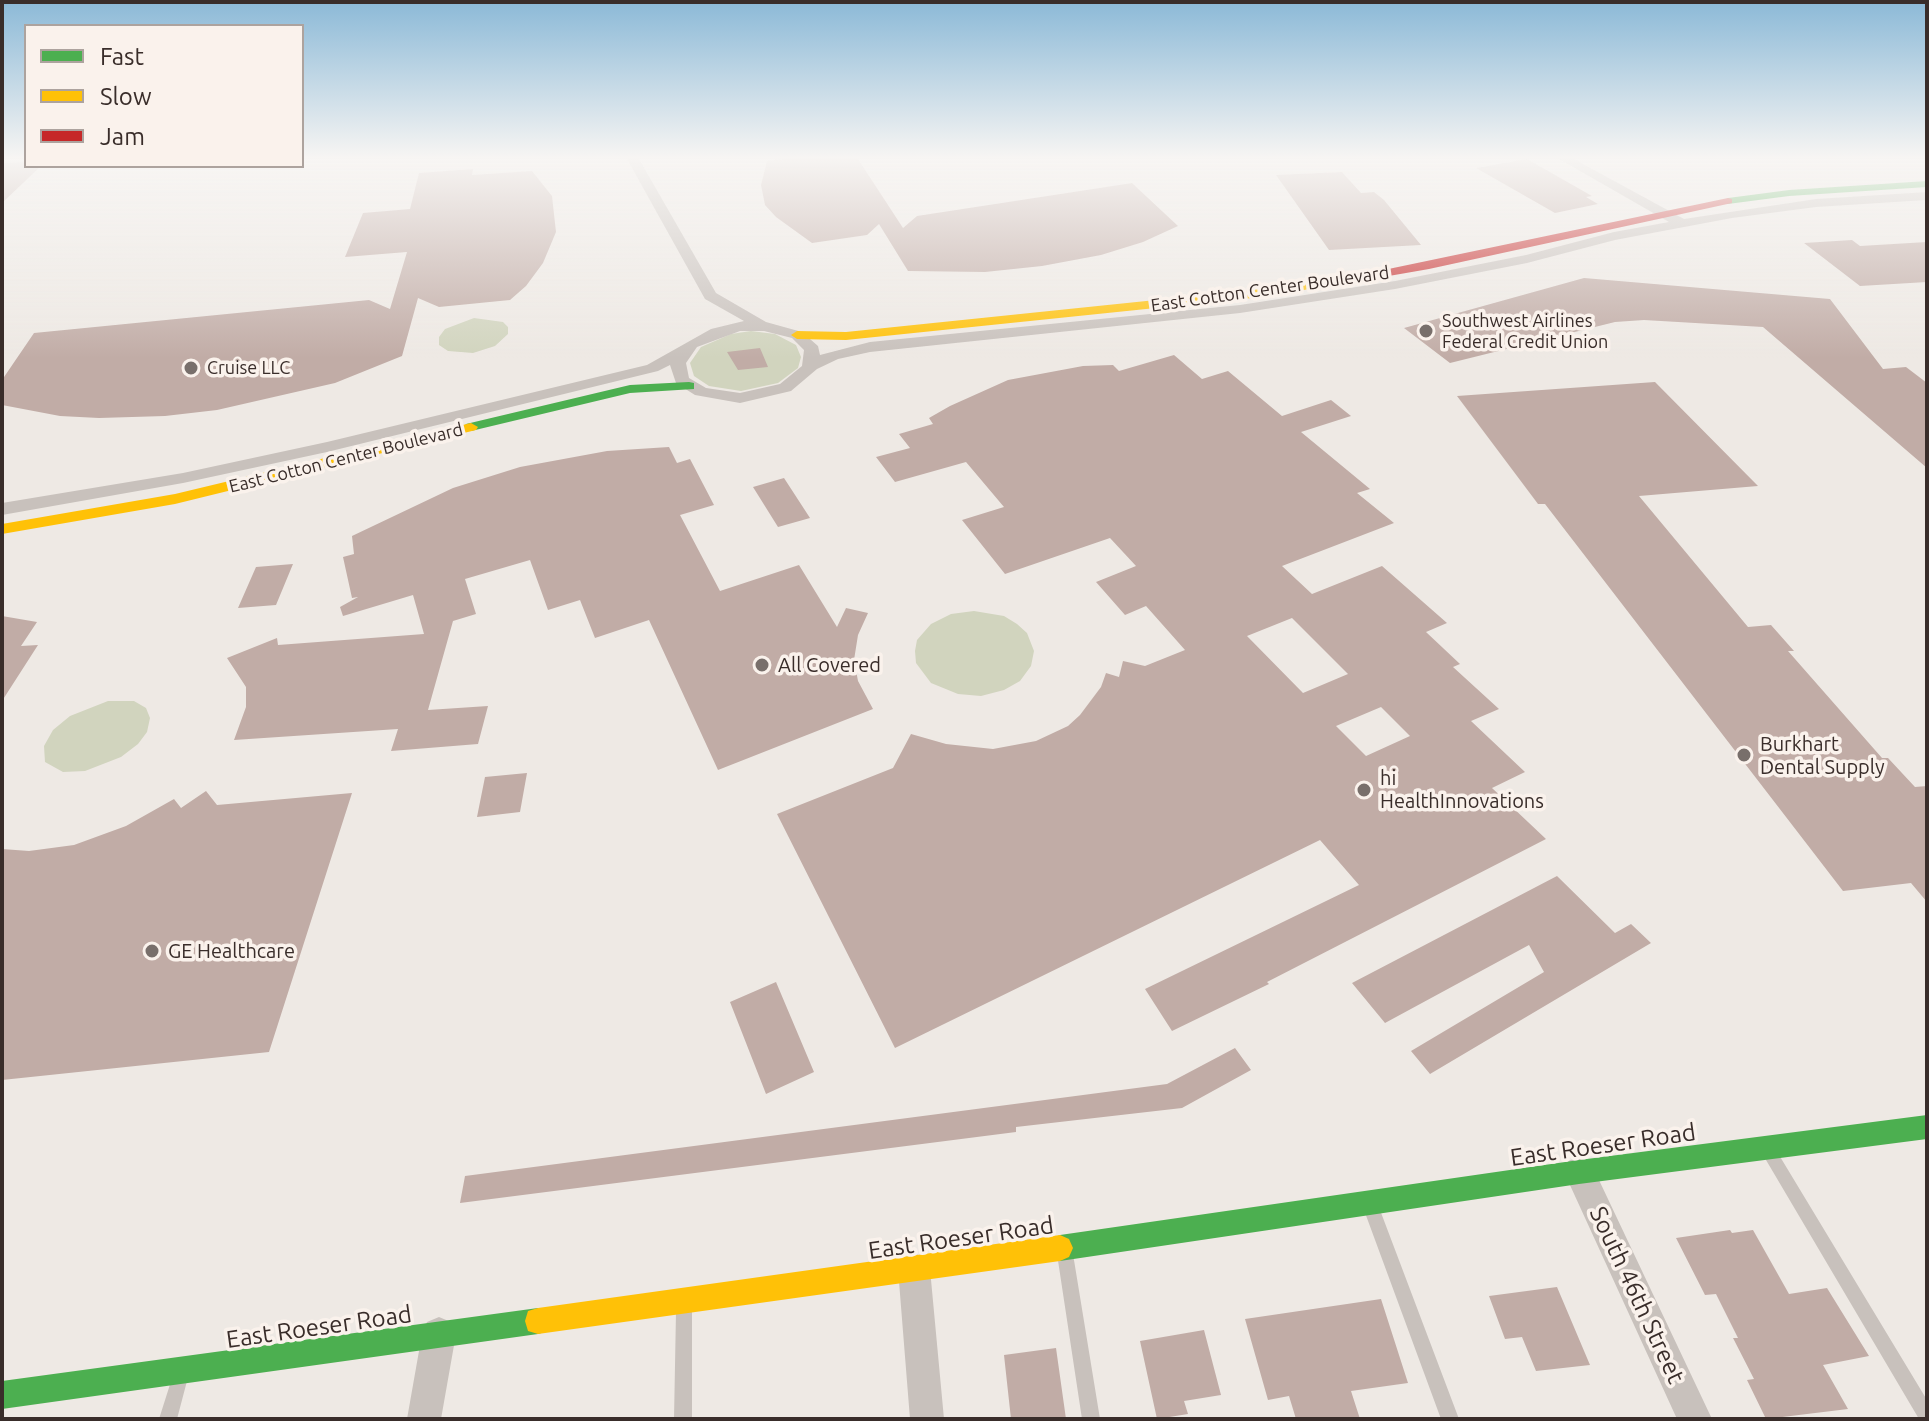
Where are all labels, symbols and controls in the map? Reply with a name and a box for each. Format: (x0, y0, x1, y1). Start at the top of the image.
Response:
legend (24, 24, 304, 168)
text: Fast (100, 43, 144, 70)
text: Slow (100, 83, 152, 110)
text: Jam (100, 123, 145, 150)
street label: East Cotton Center Boulevard (1150, 262, 1390, 316)
place label: Southwest Airlines Federal Credit Union (1442, 310, 1608, 352)
marker: Southwest Airlines Federal Credit Union (1417, 322, 1435, 340)
place label: Cruise LLC (207, 357, 290, 379)
marker: Cruise LLC (182, 359, 200, 377)
street label: East Cotton Center Boulevard (227, 418, 465, 498)
place label: All Covered (778, 653, 881, 677)
marker: All Covered (753, 656, 771, 674)
place label: Burkhart Dental Supply (1760, 732, 1885, 779)
marker: Burkhart Dental Supply (1735, 746, 1753, 764)
place label: hi HealthInnovations (1380, 766, 1544, 813)
marker: hi HealthInnovations (1355, 781, 1373, 799)
place label: GE Healthcare (168, 939, 295, 963)
marker: GE Healthcare (143, 942, 161, 960)
street label: East Roeser Road (1508, 1118, 1698, 1172)
street label: South 46th Street (1583, 1202, 1691, 1388)
street label: East Roeser Road (866, 1211, 1056, 1265)
street label: East Roeser Road (224, 1300, 414, 1354)

